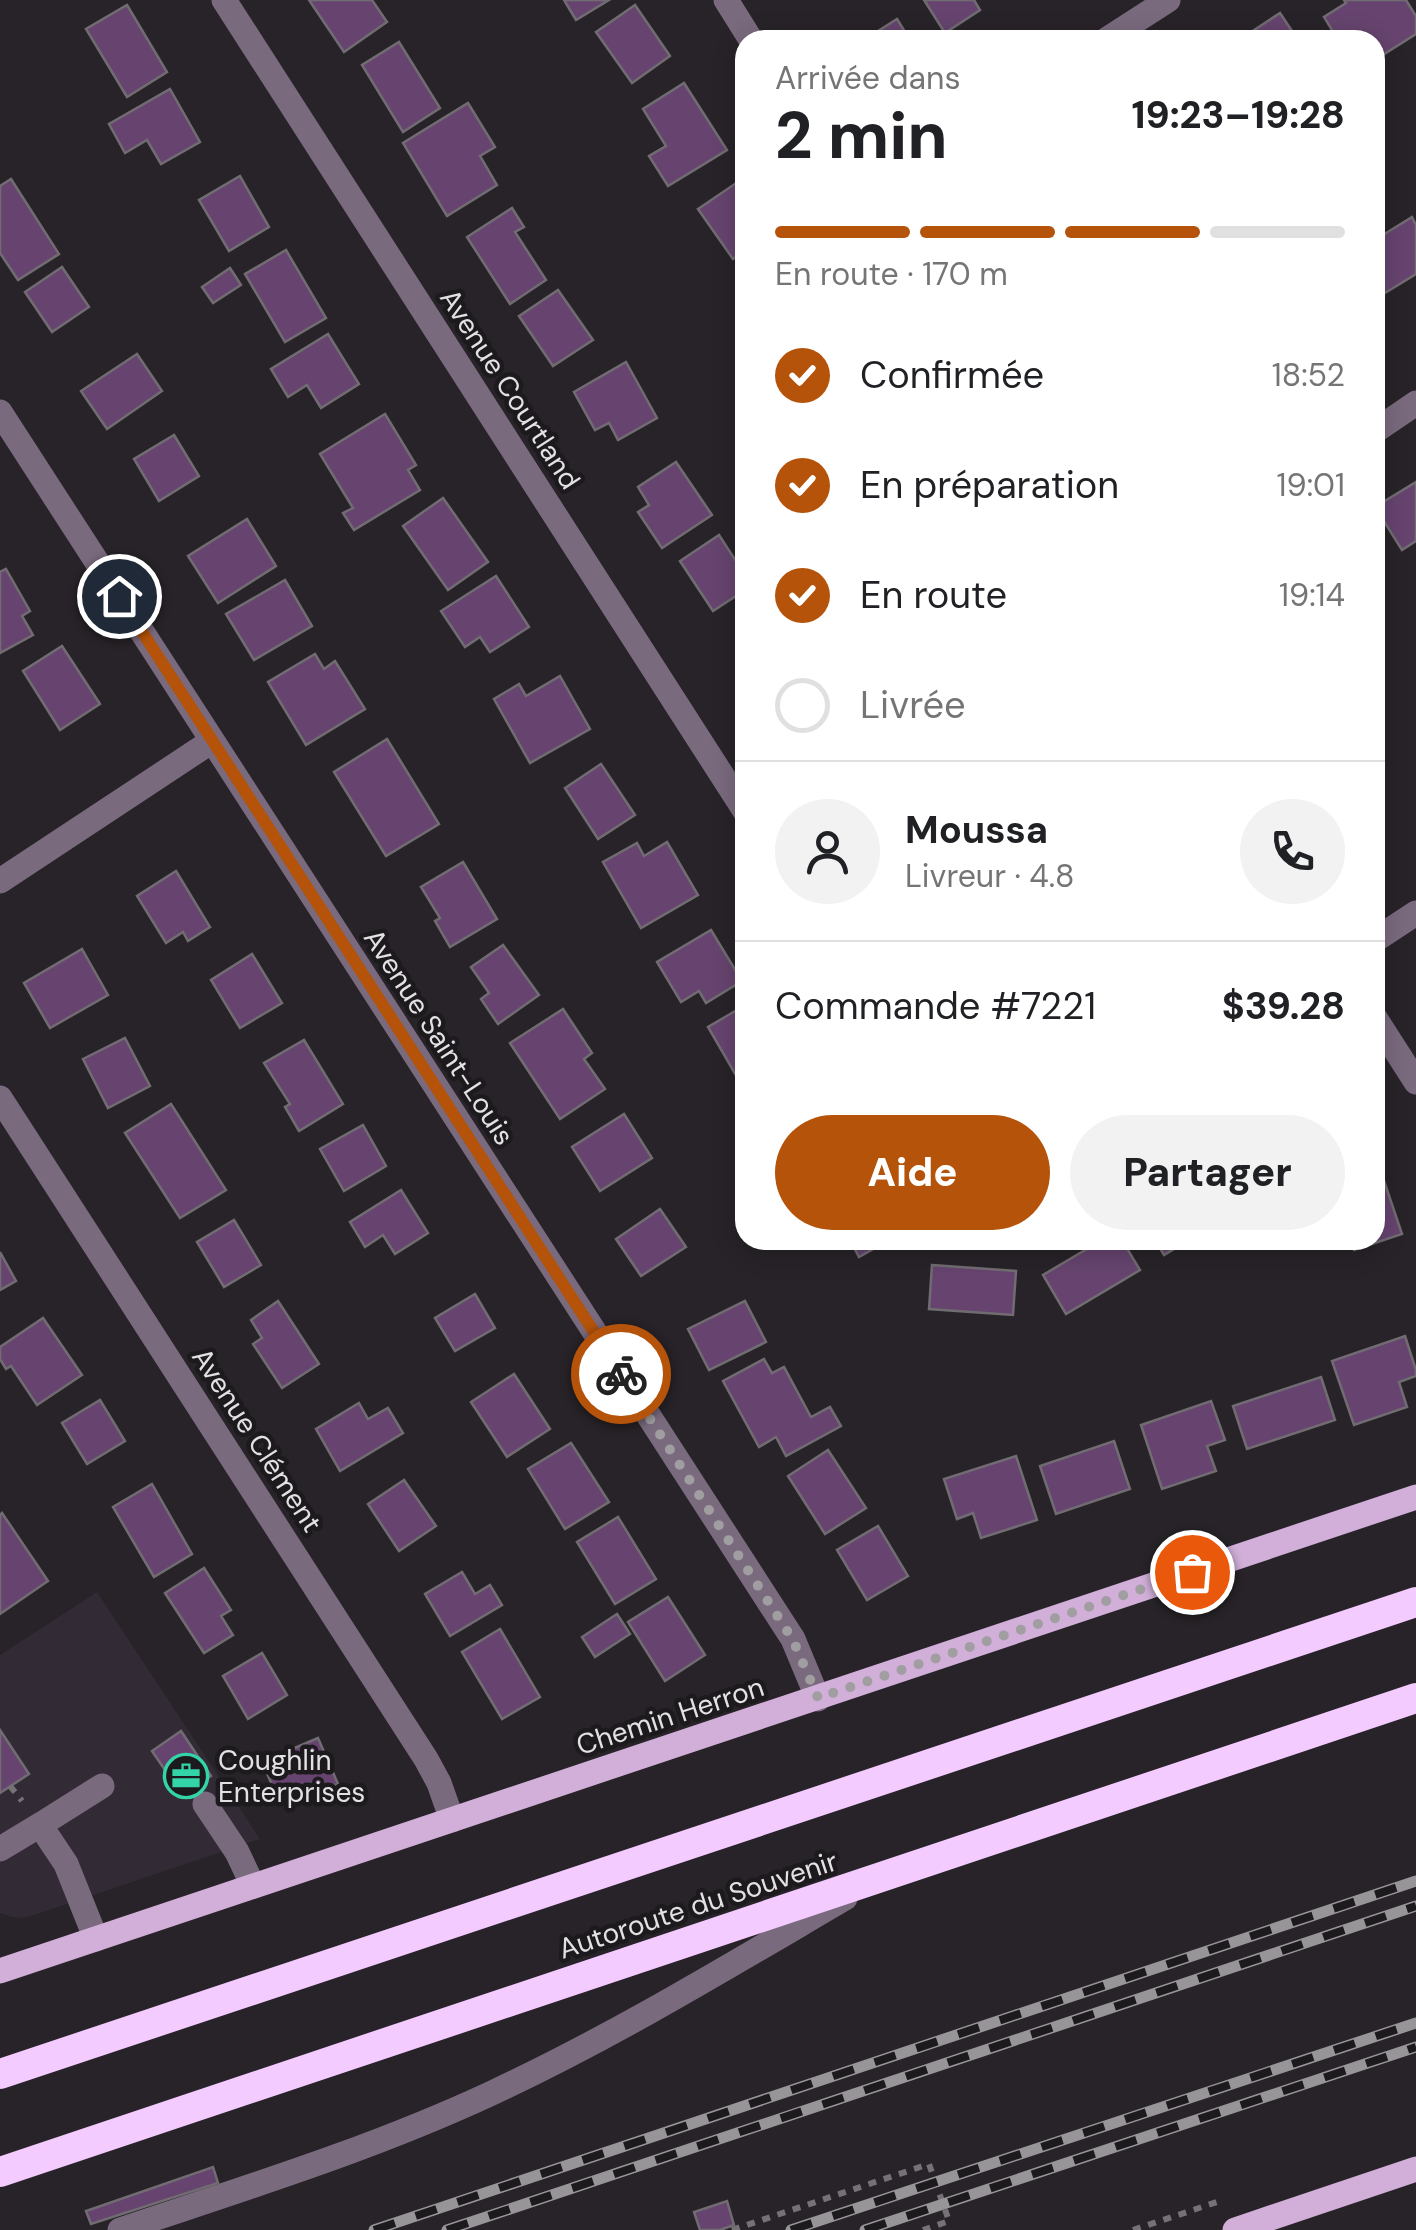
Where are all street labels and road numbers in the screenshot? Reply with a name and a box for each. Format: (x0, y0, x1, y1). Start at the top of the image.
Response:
street label: Avenue Courtland (431, 282, 589, 496)
street label: Avenue Saint-Louis (355, 922, 523, 1152)
street label: Avenue Clément (184, 1341, 330, 1539)
street label: Chemin Herron (572, 1668, 768, 1764)
street label: Autoroute du Souvenir (554, 1842, 842, 1968)

